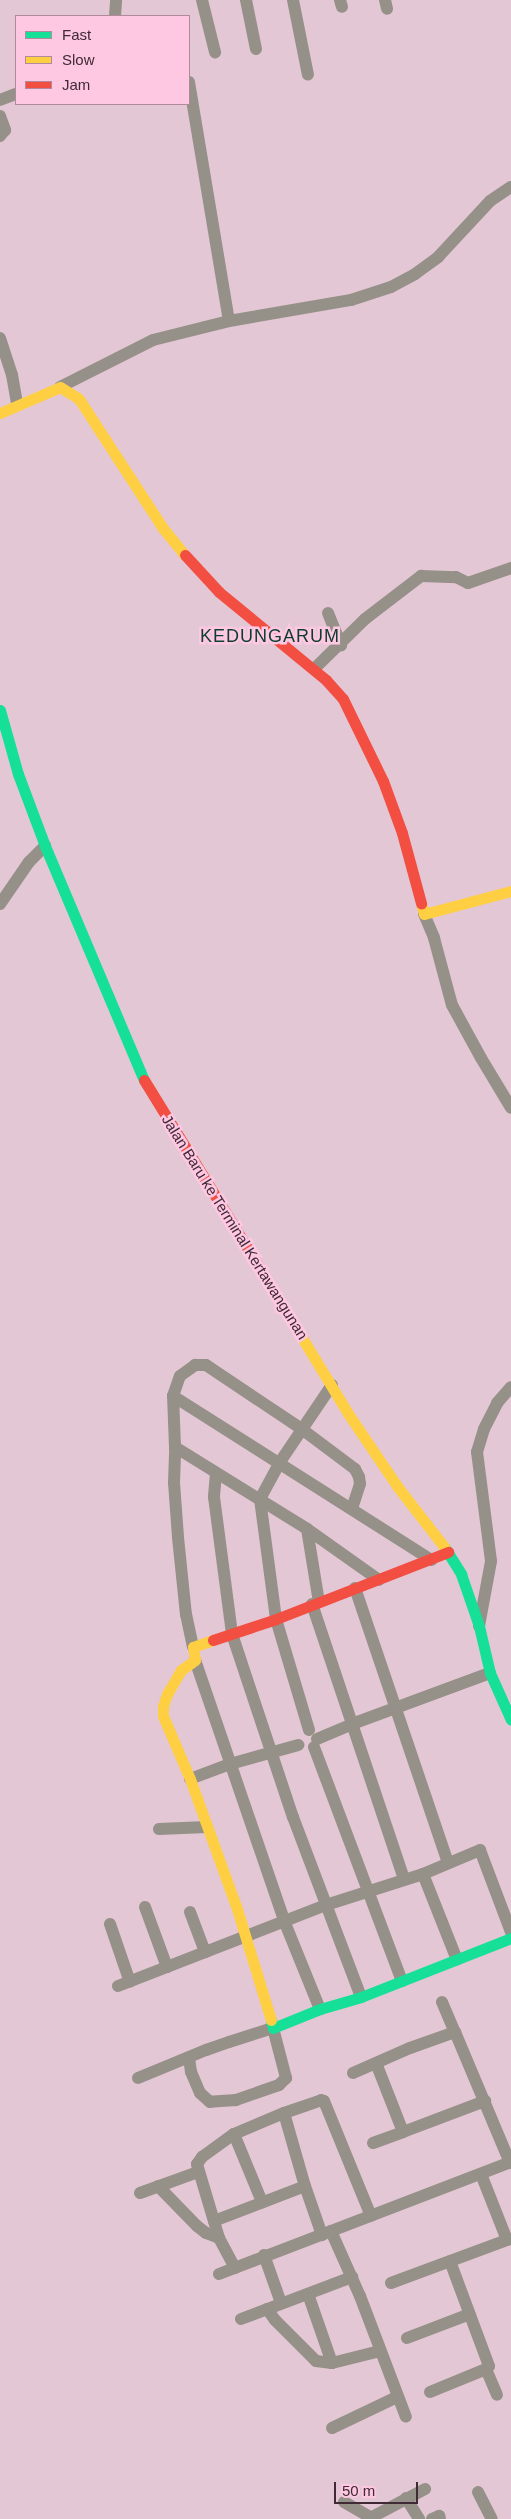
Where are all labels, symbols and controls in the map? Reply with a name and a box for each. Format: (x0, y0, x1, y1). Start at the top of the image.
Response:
legend (15, 15, 190, 105)
text: Fast (62, 26, 91, 43)
text: Slow (62, 51, 95, 68)
text: Jam (62, 76, 90, 93)
district label: KEDUNGARUM (199, 625, 341, 647)
street label: Jalan Baru ke Terminal Kertawangunan (158, 1111, 312, 1343)
scale bar (336, 2472, 420, 2504)
text: 50 m (342, 2482, 375, 2499)

